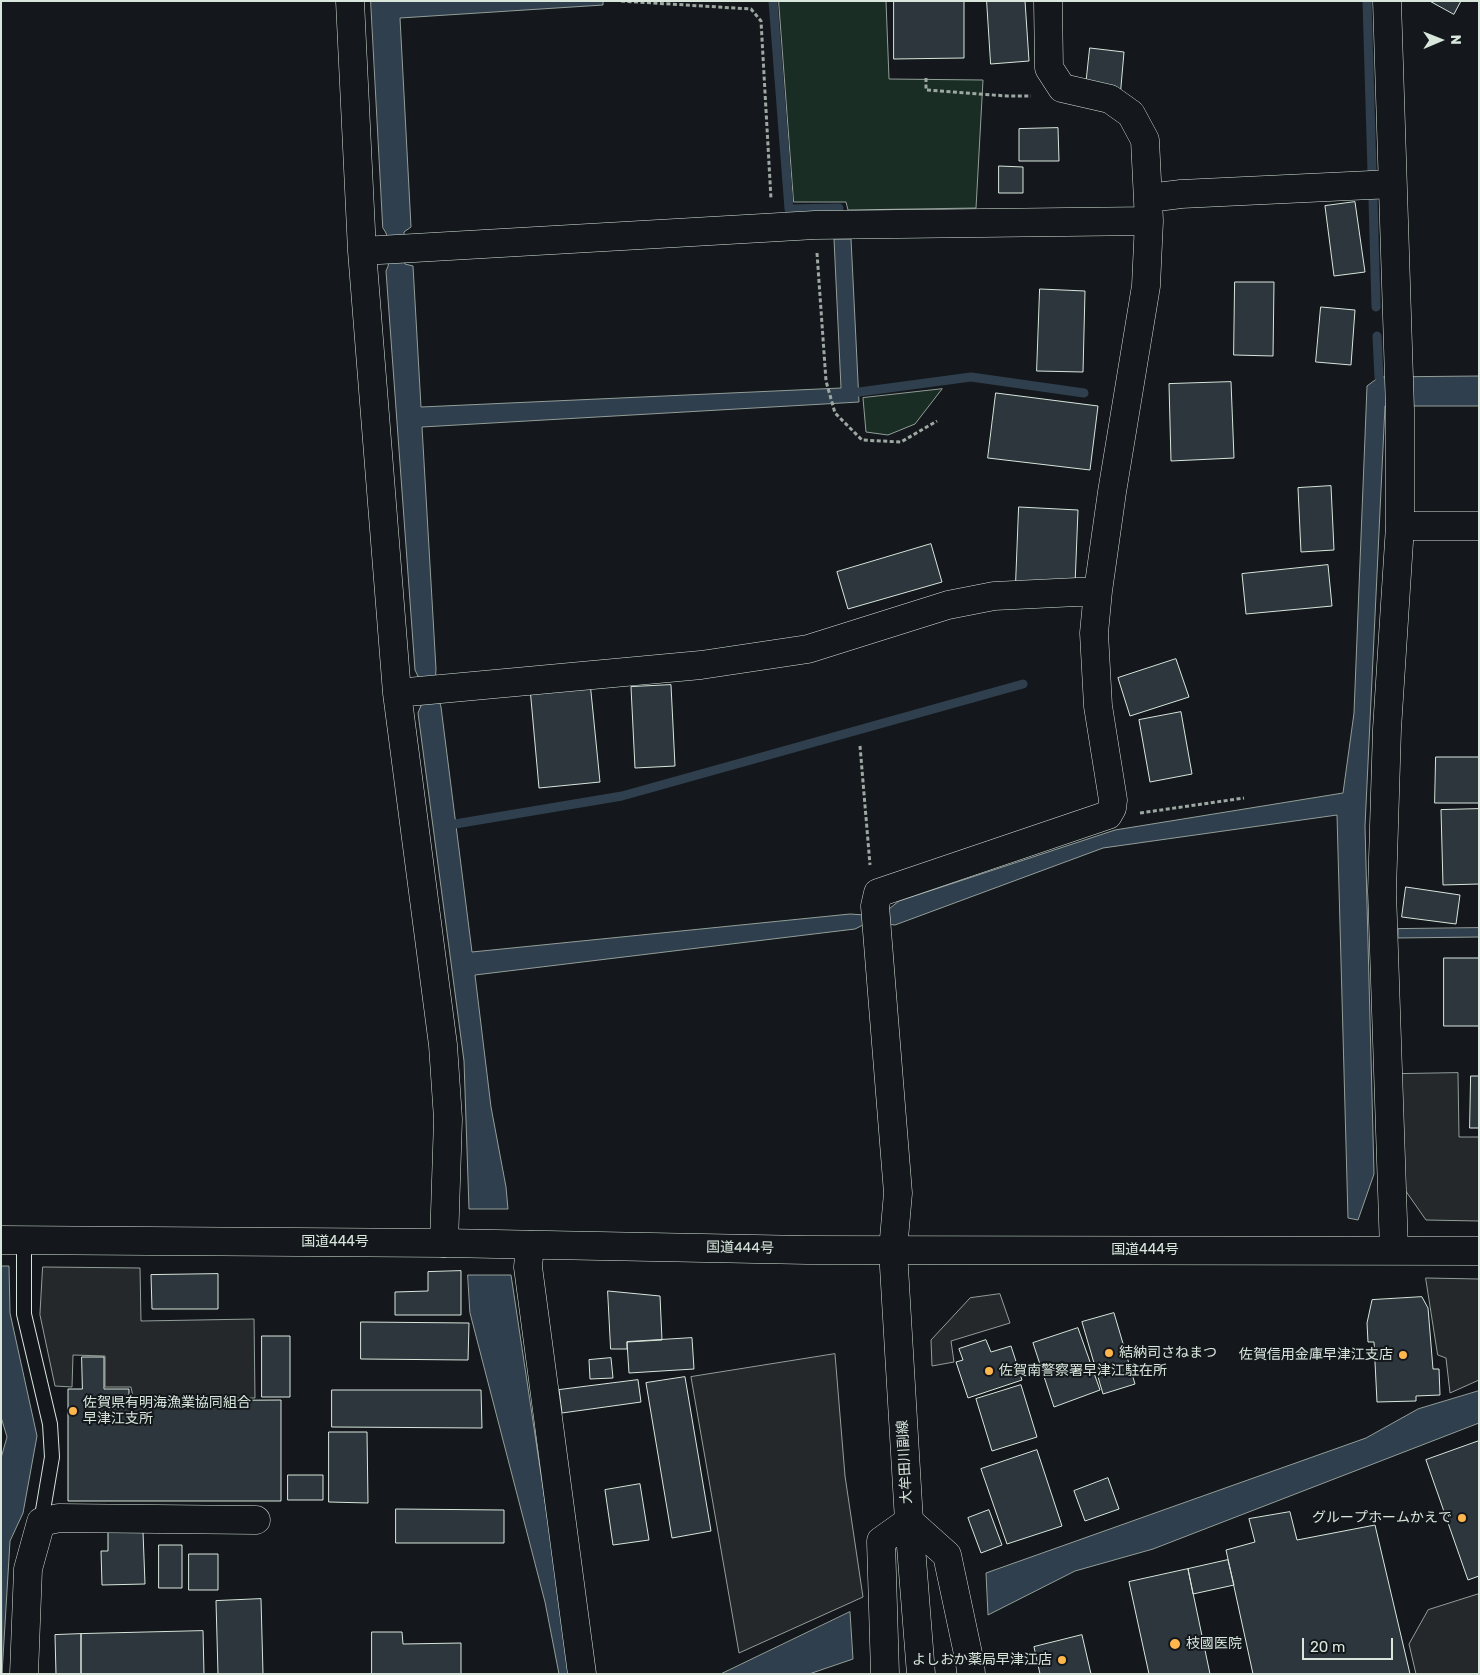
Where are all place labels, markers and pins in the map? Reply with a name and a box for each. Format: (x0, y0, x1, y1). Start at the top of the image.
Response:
place label: 結納司さねまつ (1119, 1345, 1217, 1361)
marker: 結納司さねまつ (1103, 1347, 1115, 1359)
place label: 佐賀信用金庫早津江支店 (1239, 1347, 1393, 1363)
marker: 佐賀信用金庫早津江支店 (1397, 1349, 1409, 1361)
place label: 佐賀南警察署早津江駐在所 (999, 1363, 1167, 1379)
marker: 佐賀南警察署早津江駐在所 (983, 1365, 995, 1377)
place label: 佐賀県有明海漁業協同組合 早津江支所 (83, 1395, 251, 1428)
marker: 佐賀県有明海漁業協同組合 早津江支所 (67, 1405, 79, 1417)
place label: グループホームかえで (1312, 1510, 1452, 1526)
marker: グループホームかえで (1456, 1512, 1468, 1524)
place label: 枝國医院 (1186, 1636, 1242, 1652)
marker: 枝國医院 (1168, 1637, 1182, 1651)
place label: よしおか薬局早津江店 (912, 1652, 1052, 1668)
marker: よしおか薬局早津江店 (1056, 1654, 1068, 1666)

